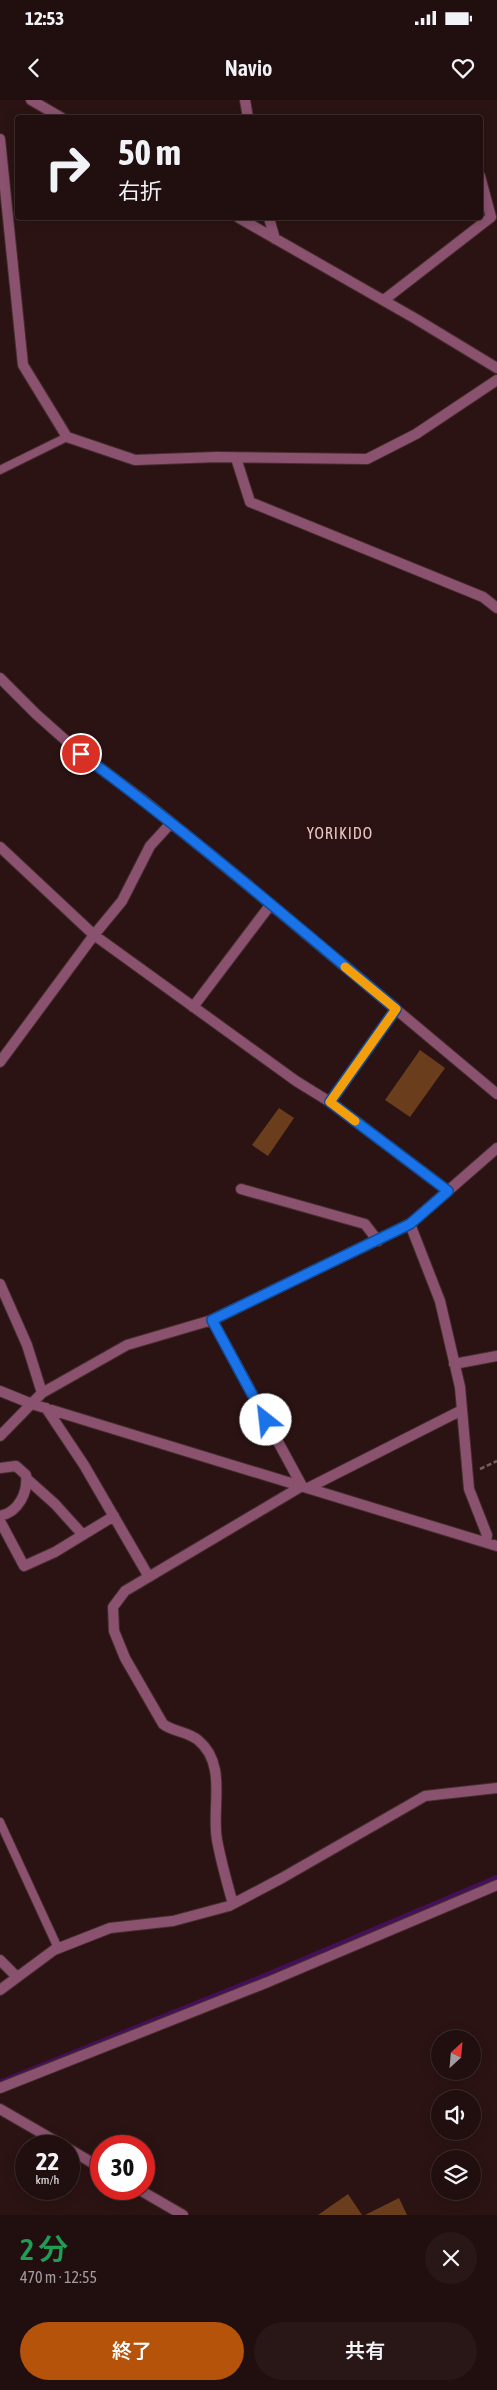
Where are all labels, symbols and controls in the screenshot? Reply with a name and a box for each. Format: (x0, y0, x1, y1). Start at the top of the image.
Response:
text: 12:53 (25, 7, 64, 29)
icon: back (20, 54, 48, 82)
icon: heart (449, 54, 477, 82)
text: Navio (225, 55, 272, 81)
text: 50 m (118, 132, 181, 172)
icon: right (35, 135, 100, 200)
text: 右折 (118, 178, 162, 204)
pin (60, 733, 102, 775)
icon: arrive (67, 740, 95, 768)
district label: YORIKIDO (307, 824, 373, 842)
position arrow (239, 1393, 291, 1445)
north arrow (431, 2030, 481, 2080)
map controls (431, 2030, 481, 2200)
button: sound (431, 2090, 481, 2140)
speed limit sign: 30 (90, 2135, 155, 2200)
text: 22 (36, 2147, 59, 2175)
button: layers (431, 2150, 481, 2200)
text: km/h (36, 2173, 59, 2187)
text: 2 分 (20, 2232, 68, 2266)
button: close (425, 2232, 477, 2284)
text: 470 m · 12:55 (20, 2268, 97, 2286)
button: 終了 (20, 2322, 244, 2380)
button: 共有 (254, 2322, 477, 2380)

